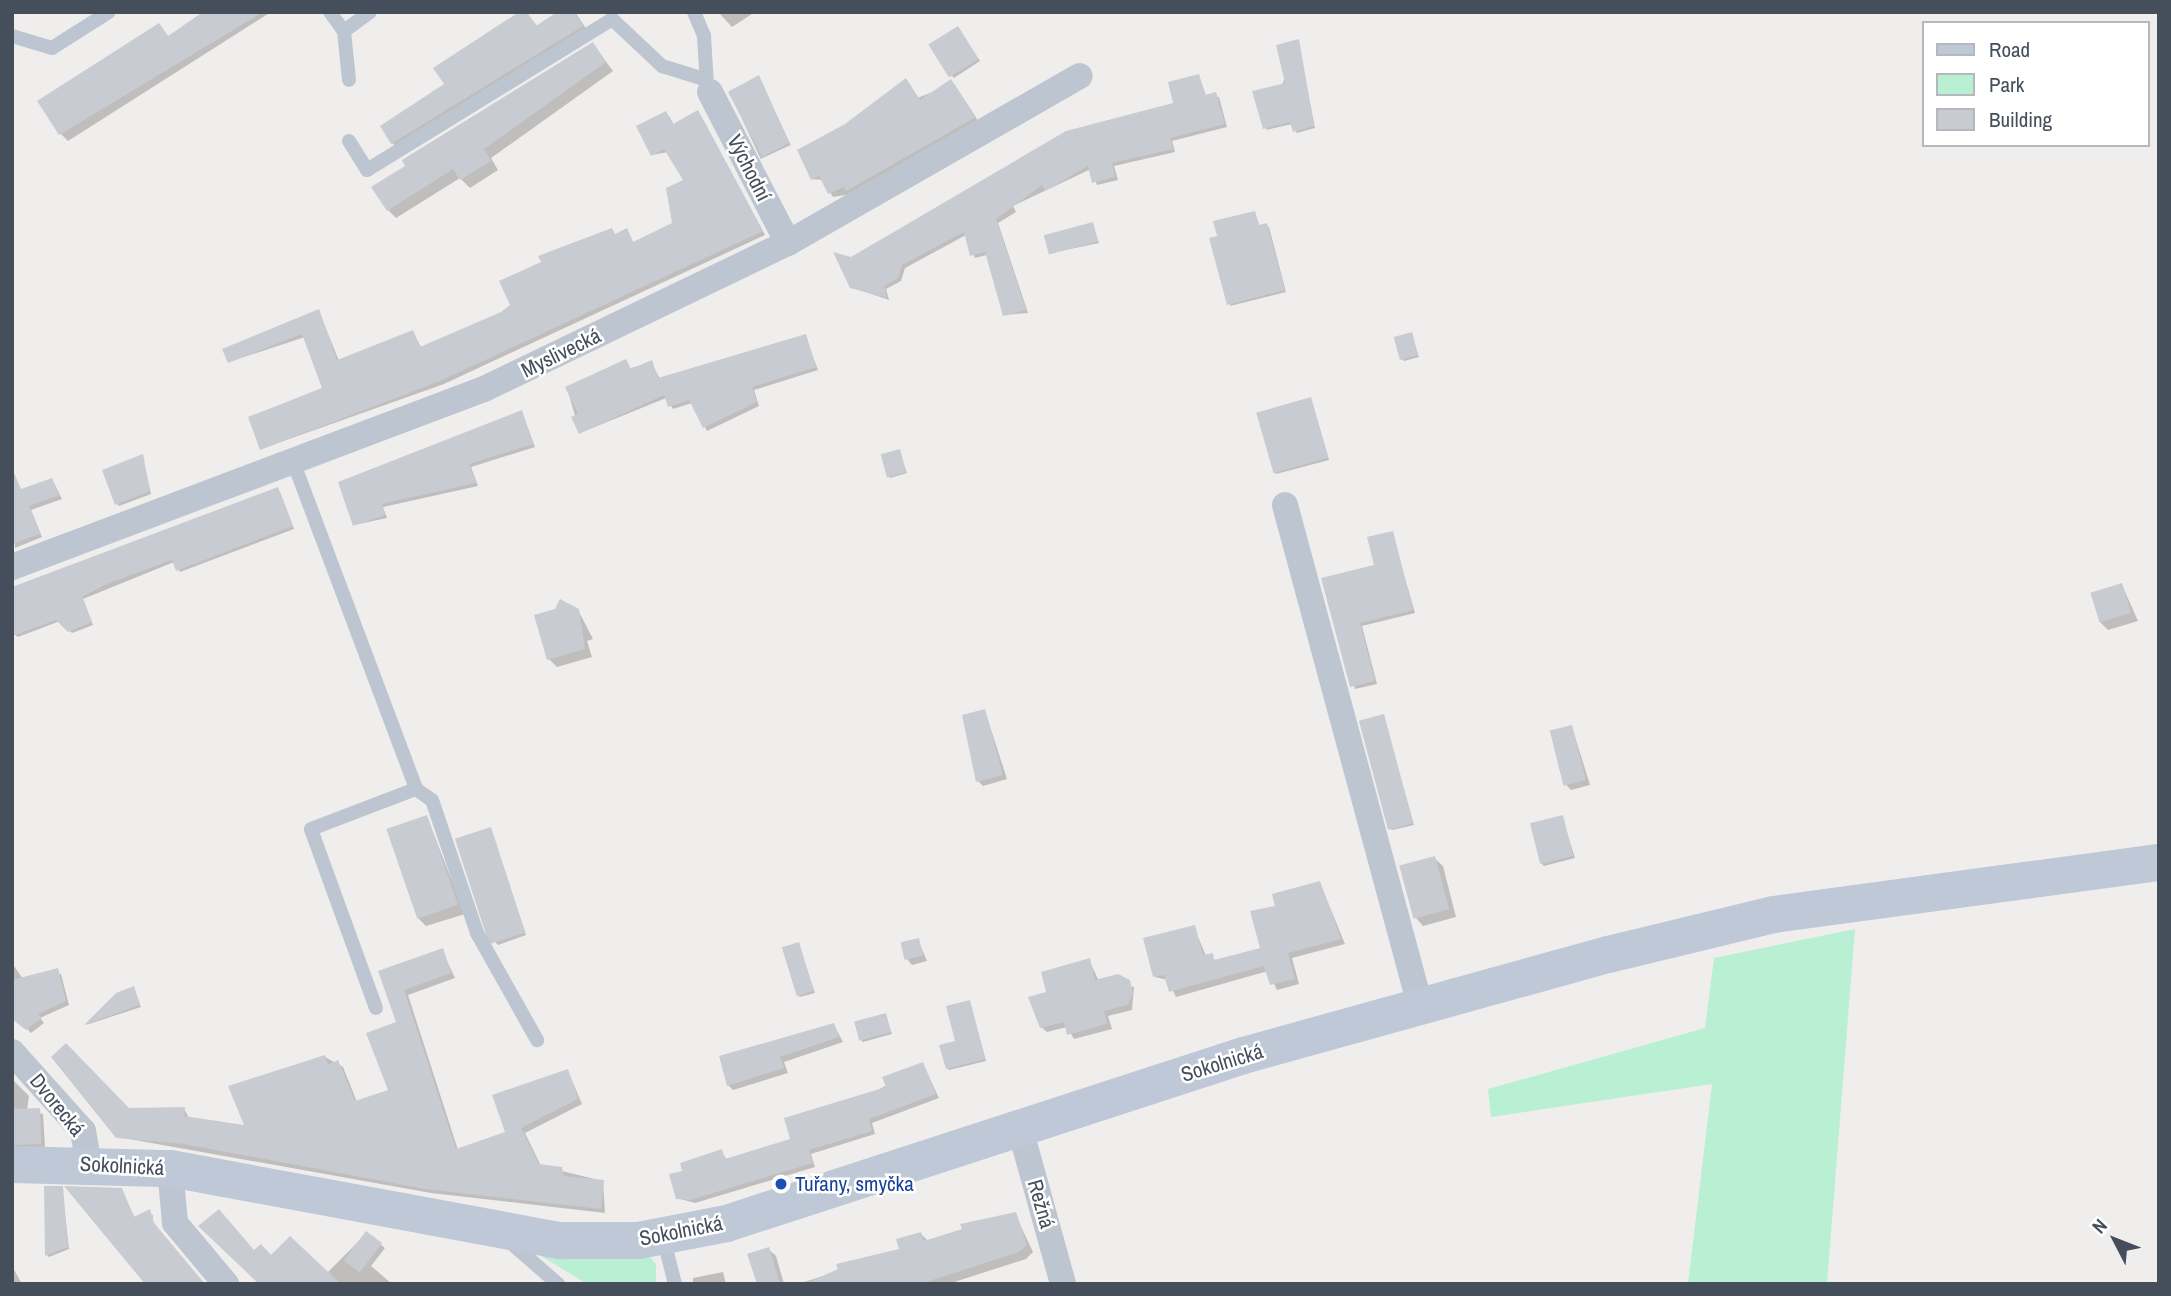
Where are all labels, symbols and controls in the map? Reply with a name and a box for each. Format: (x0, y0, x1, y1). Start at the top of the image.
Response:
legend (1923, 21, 2150, 147)
text: Road (1989, 35, 2030, 64)
text: Park (1989, 70, 2024, 99)
text: Building (1989, 105, 2052, 134)
street label: Východní (722, 131, 776, 205)
street label: Myslivecká (517, 323, 605, 383)
street label: Sokolnická (1178, 1039, 1266, 1087)
street label: Dvorecká (24, 1069, 90, 1141)
street label: Sokolnická (79, 1151, 165, 1181)
place label: Tuřany, smyčka (795, 1171, 914, 1197)
marker: Tuřany, smyčka (773, 1176, 789, 1192)
street label: Režná (1022, 1177, 1060, 1231)
north arrow (2080, 1205, 2150, 1275)
street label: Sokolnická (637, 1211, 725, 1251)
text: N (2086, 1213, 2113, 1239)

